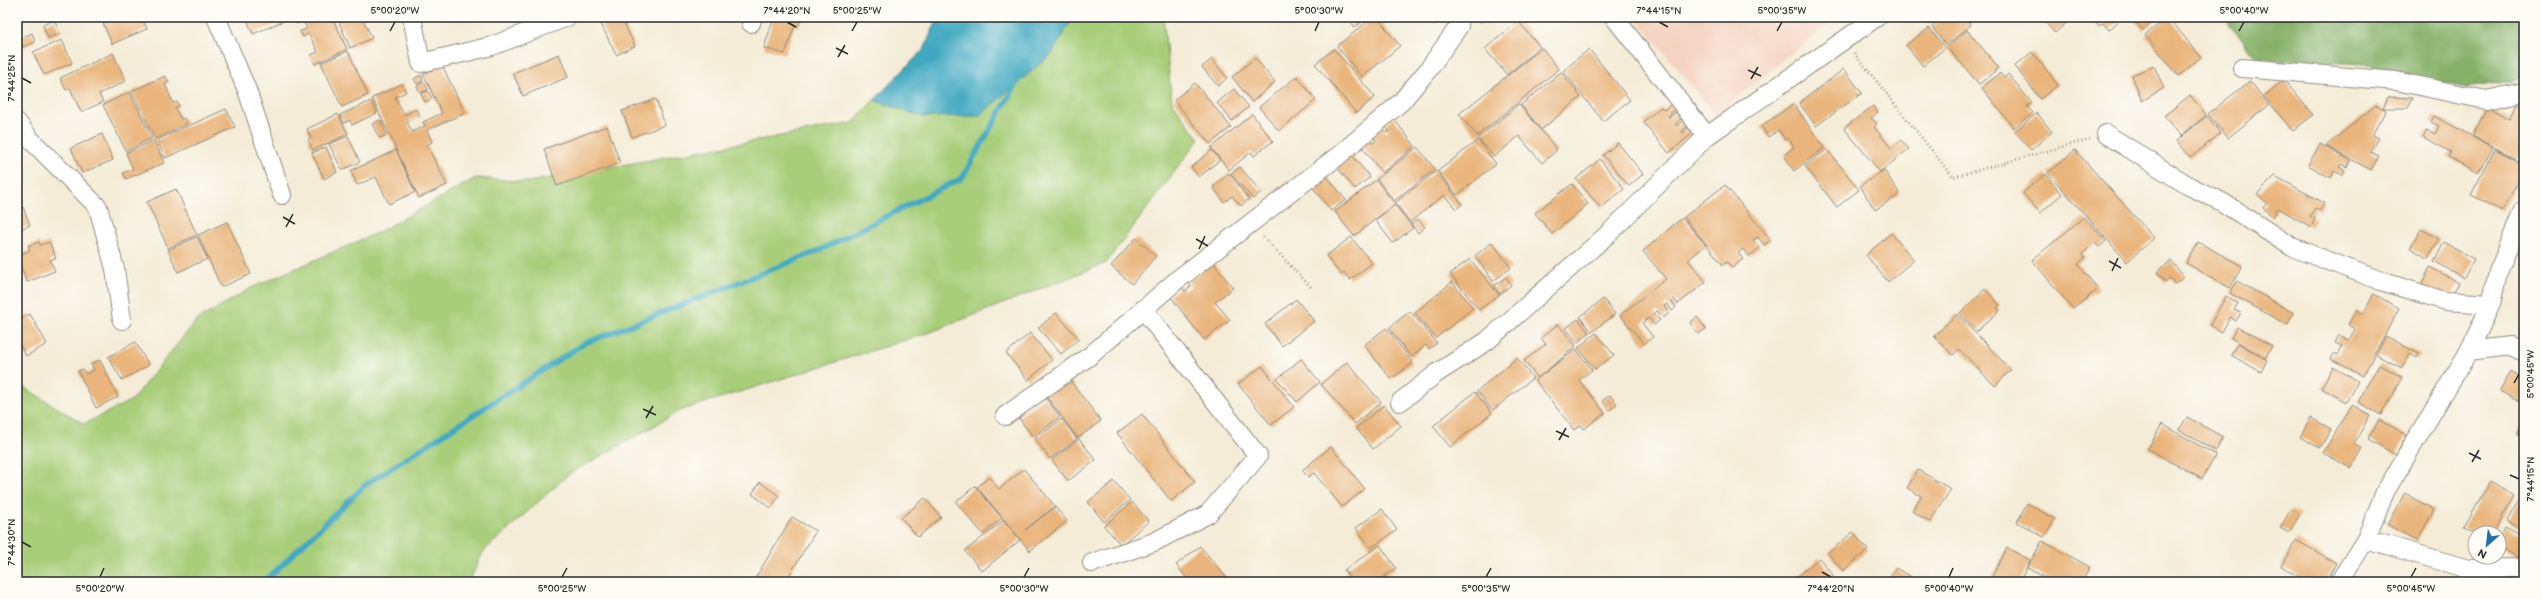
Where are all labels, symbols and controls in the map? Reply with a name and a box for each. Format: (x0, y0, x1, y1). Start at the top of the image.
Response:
text: 5°00'20"W (371, 5, 419, 17)
text: 7°44'20"N (764, 5, 811, 17)
text: 5°00'25"W (833, 5, 881, 17)
text: 5°00'30"W (1294, 5, 1344, 17)
text: 7°44'15"N (1637, 5, 1681, 17)
text: 5°00'35"W (1758, 5, 1806, 17)
text: 5°00'40"W (2219, 5, 2269, 17)
text: 7°44'25"N (6, 55, 18, 101)
text: 5°00'45"W (2525, 350, 2537, 398)
text: 7°44'15"N (2525, 457, 2537, 501)
text: 7°44'30"N (6, 518, 18, 566)
north arrow (2467, 525, 2507, 565)
text: N (2476, 546, 2489, 561)
text: 5°00'20"W (76, 583, 124, 595)
text: 5°00'25"W (538, 583, 586, 595)
text: 5°00'30"W (999, 583, 1049, 595)
text: 5°00'35"W (1462, 583, 1510, 595)
text: 7°44'20"N (1808, 583, 1855, 595)
text: 5°00'40"W (1924, 583, 1974, 595)
text: 5°00'45"W (2387, 583, 2435, 595)

